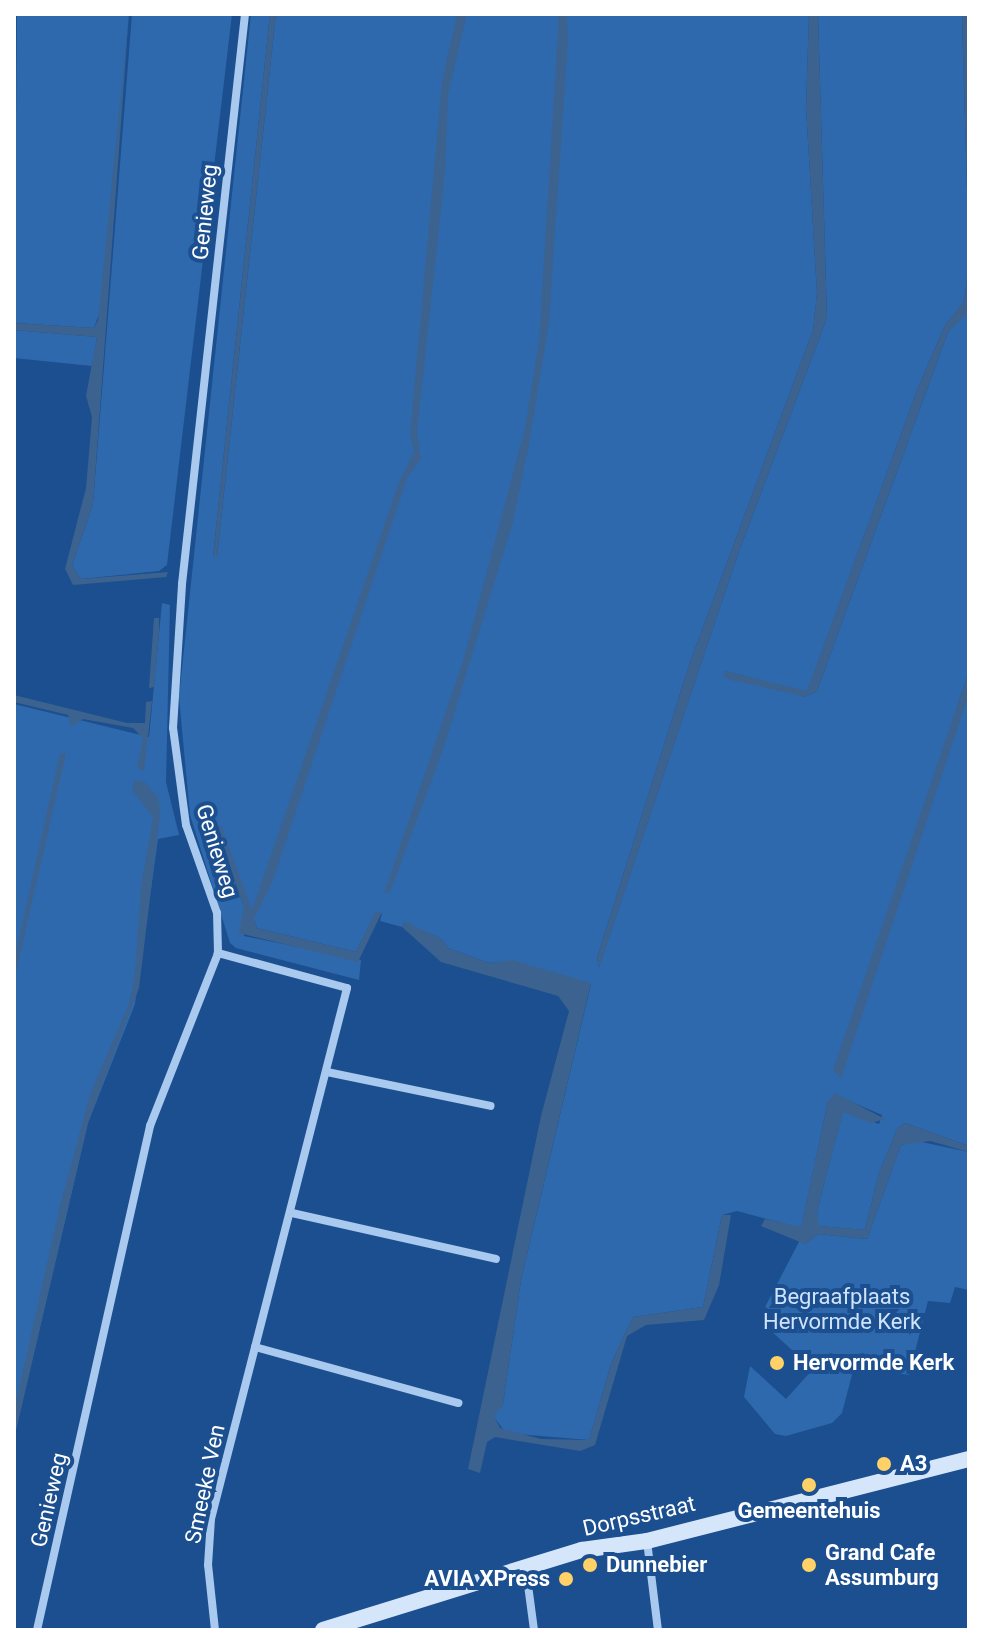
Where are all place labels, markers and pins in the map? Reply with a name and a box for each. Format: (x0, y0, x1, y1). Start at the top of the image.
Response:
place label: Hervormde Kerk (793, 1350, 954, 1376)
marker: Hervormde Kerk (768, 1354, 786, 1372)
place label: A3 (900, 1451, 927, 1477)
marker: A3 (875, 1455, 893, 1473)
marker: Gemeentehuis (800, 1476, 818, 1494)
place label: Gemeentehuis (737, 1498, 881, 1524)
place label: Grand Cafe Assumburg (825, 1539, 939, 1590)
place label: Dunnebier (606, 1552, 707, 1578)
marker: Dunnebier (581, 1556, 599, 1574)
marker: Grand Cafe Assumburg (800, 1556, 818, 1574)
place label: AVIA XPress (424, 1566, 550, 1592)
marker: AVIA XPress (557, 1570, 575, 1588)

